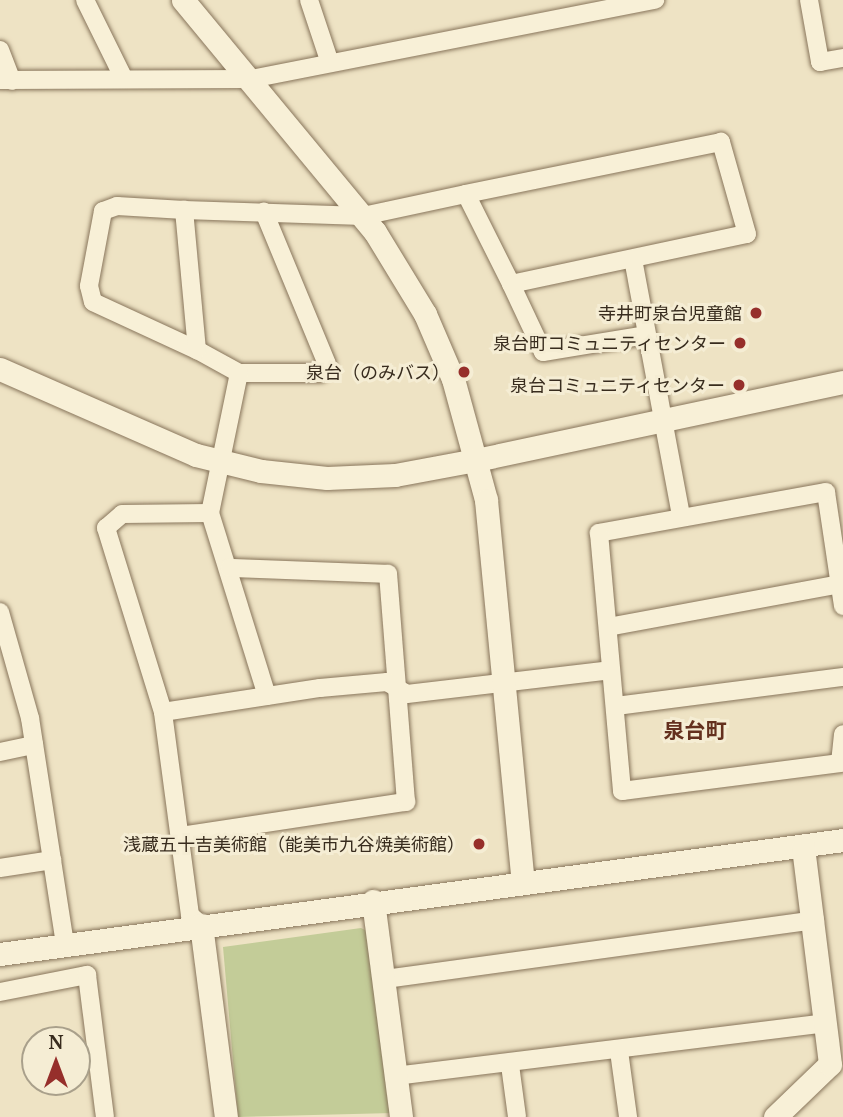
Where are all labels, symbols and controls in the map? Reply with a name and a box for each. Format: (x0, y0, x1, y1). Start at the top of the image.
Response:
place label: 寺井町泉台児童館 (598, 302, 742, 324)
marker: 寺井町泉台児童館 (748, 305, 764, 321)
place label: 泉台町コミュニティセンター (492, 332, 726, 354)
marker: 泉台町コミュニティセンター (732, 335, 748, 351)
place label: 泉台（のみバス） (306, 361, 450, 383)
marker: 泉台（のみバス） (456, 364, 472, 380)
place label: 泉台コミュニティセンター (509, 374, 725, 396)
marker: 泉台コミュニティセンター (731, 377, 747, 393)
district label: 泉台町 (664, 717, 726, 743)
place label: 浅蔵五十吉美術館（能美市九谷焼美術館） (123, 833, 465, 855)
marker: 浅蔵五十吉美術館（能美市九谷焼美術館） (471, 836, 487, 852)
north arrow (21, 1026, 91, 1096)
text: N (49, 1029, 63, 1055)

